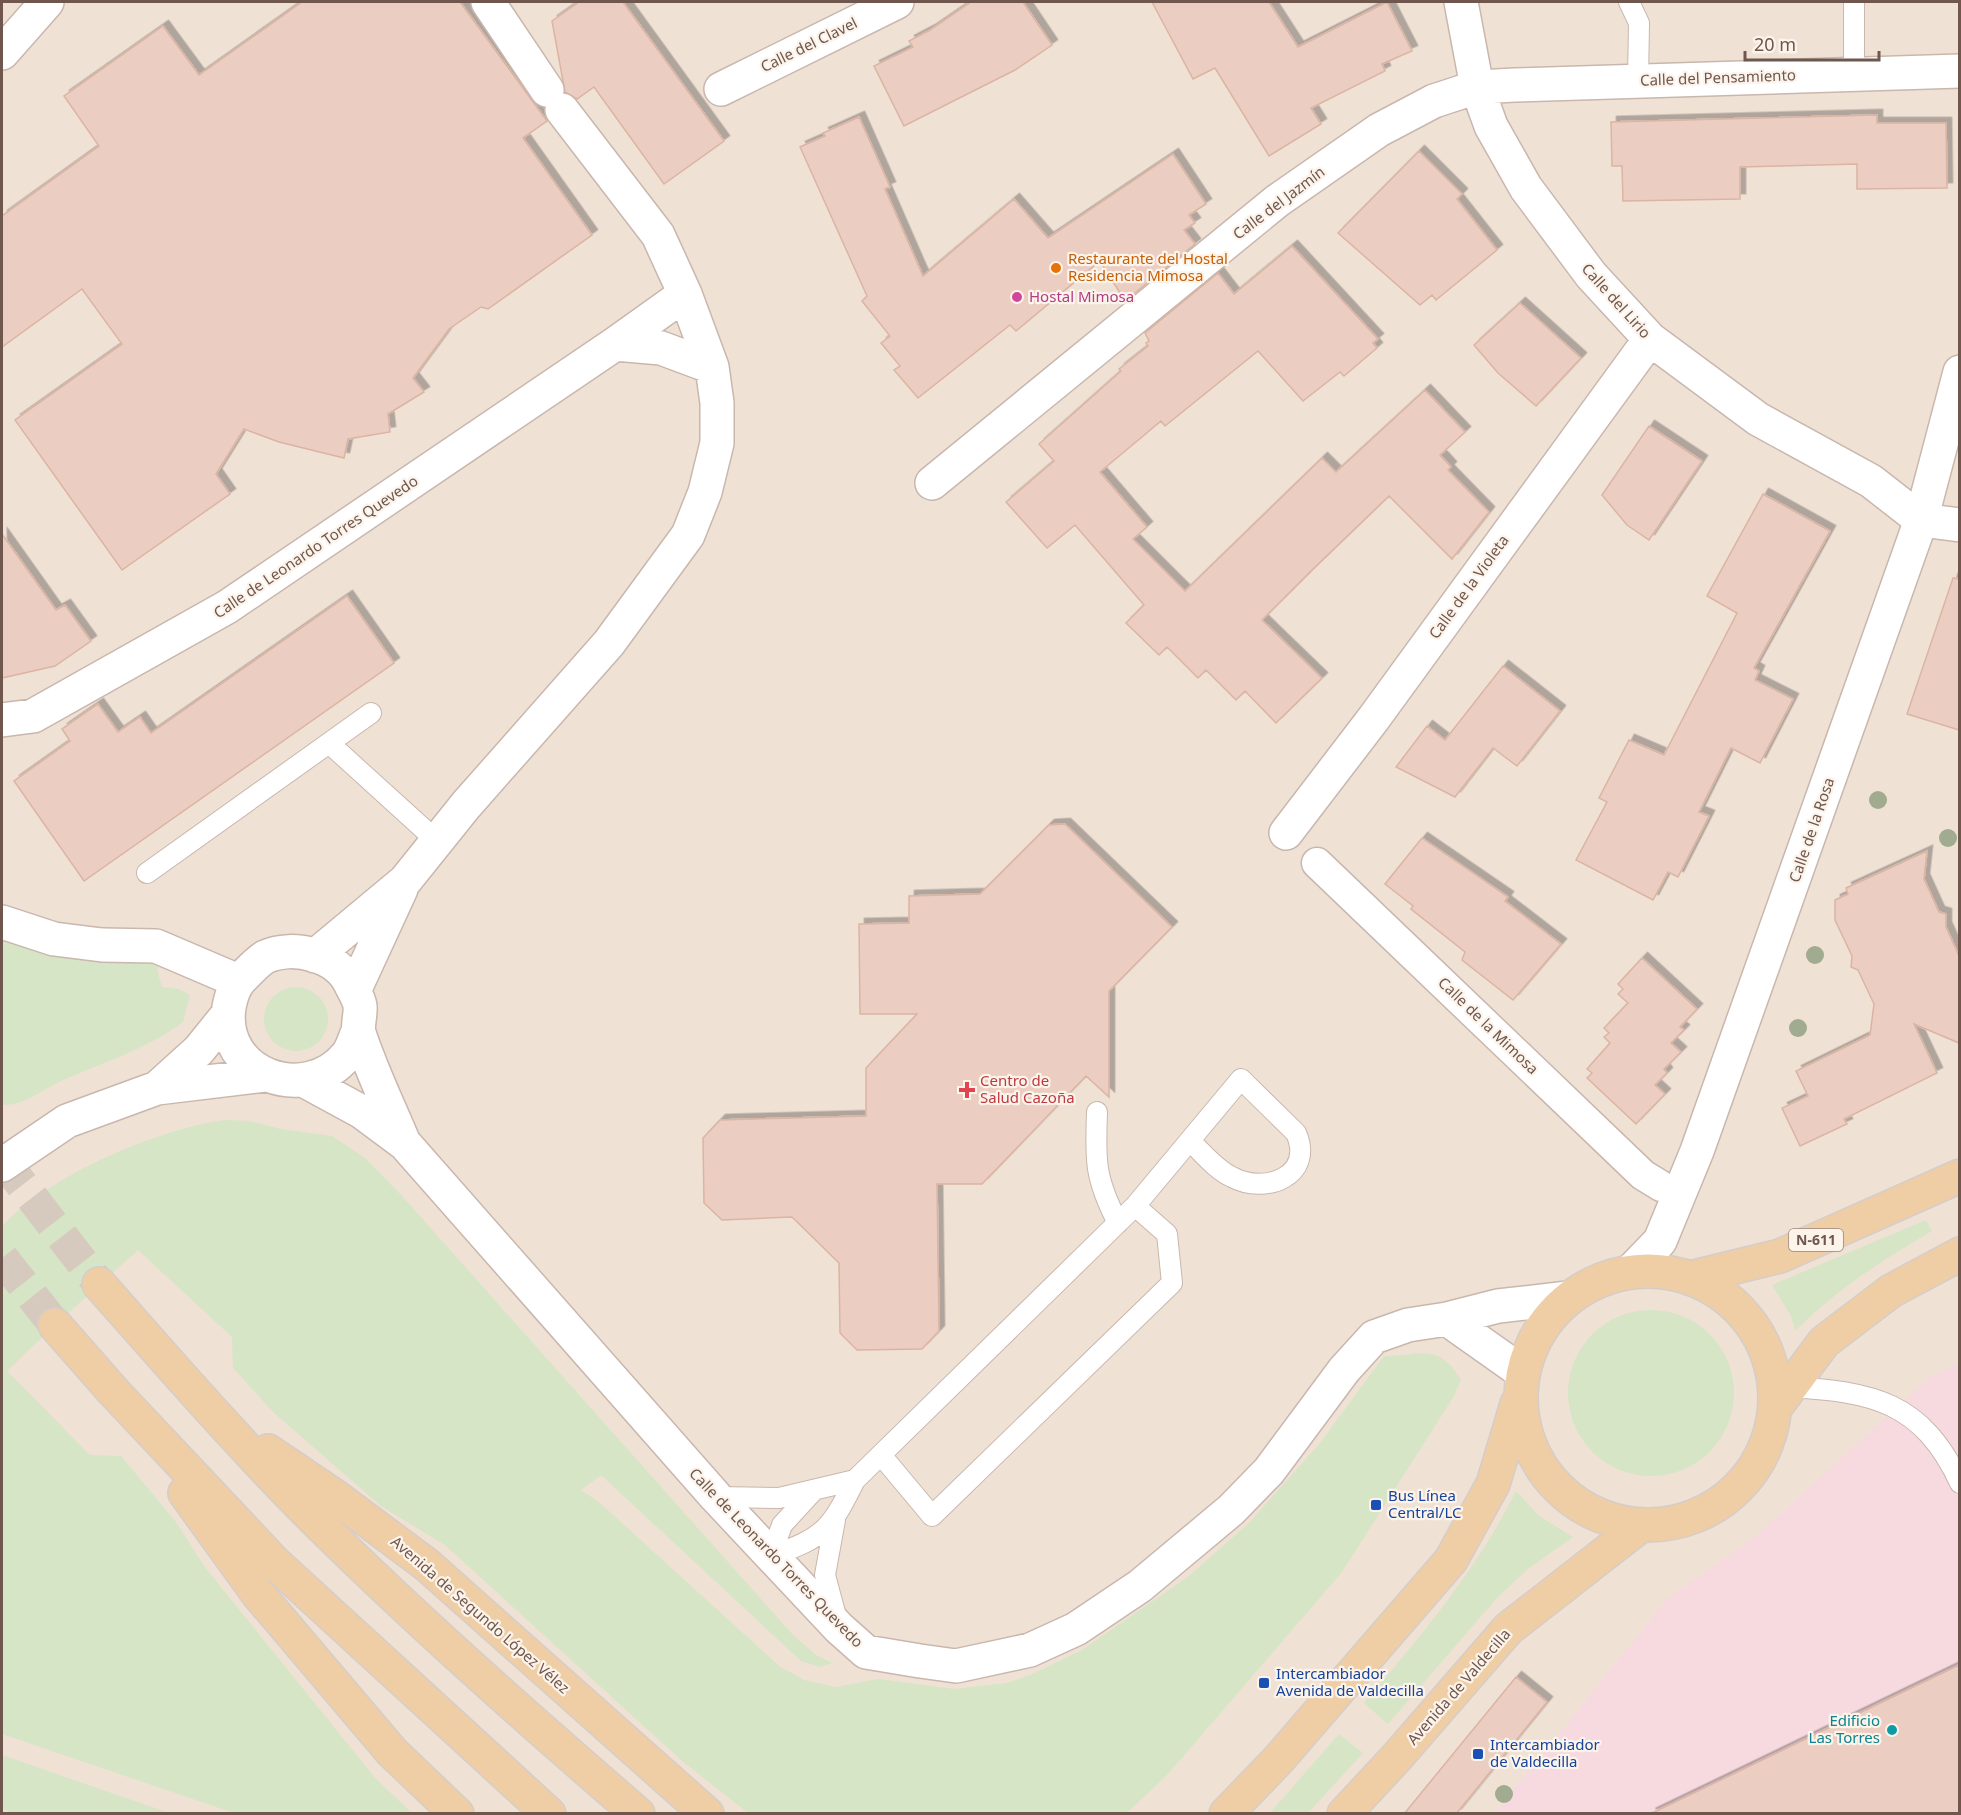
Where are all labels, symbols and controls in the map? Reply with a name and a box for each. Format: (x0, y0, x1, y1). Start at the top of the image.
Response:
street label: Calle del Clavel (757, 12, 860, 76)
scale bar (1745, 24, 1878, 62)
text: 20 m (1754, 32, 1796, 56)
street label: Calle del Pensamiento (1640, 64, 1796, 90)
street label: Calle del Jazmín (1228, 161, 1328, 243)
place label: Restaurante del Hostal Residencia Mimosa (1068, 248, 1228, 285)
street label: Calle del Lirio (1578, 259, 1656, 342)
marker: Restaurante del Hostal Residencia Mimosa (1049, 261, 1063, 275)
place label: Hostal Mimosa (1029, 286, 1134, 306)
marker: Hostal Mimosa (1010, 290, 1024, 304)
street label: Calle de Leonardo Torres Quevedo (209, 470, 421, 622)
street label: Calle de la Violeta (1424, 530, 1513, 642)
street label: Calle de la Rosa (1784, 775, 1838, 885)
street label: Calle de la Mimosa (1434, 972, 1543, 1078)
place label: Centro de Salud Cazoña (980, 1070, 1075, 1107)
marker: Centro de Salud Cazoña (958, 1081, 976, 1099)
road number: N-611 (1789, 1229, 1843, 1251)
street label: Calle de Leonardo Torres Quevedo (685, 1463, 868, 1651)
place label: Bus Línea Central/LC (1388, 1485, 1462, 1522)
marker: Bus Línea Central/LC (1369, 1498, 1383, 1512)
street label: Avenida de Segundo López Vélez (387, 1531, 574, 1697)
street label: Avenida de Valdecilla (1402, 1624, 1514, 1749)
place label: Intercambiador Avenida de Valdecilla (1276, 1663, 1424, 1700)
marker: Intercambiador Avenida de Valdecilla (1257, 1676, 1271, 1690)
place label: Edificio Las Torres (1809, 1710, 1880, 1747)
marker: Edificio Las Torres (1885, 1723, 1899, 1737)
place label: Intercambiador de Valdecilla (1490, 1734, 1600, 1771)
marker: Intercambiador de Valdecilla (1471, 1747, 1485, 1761)

